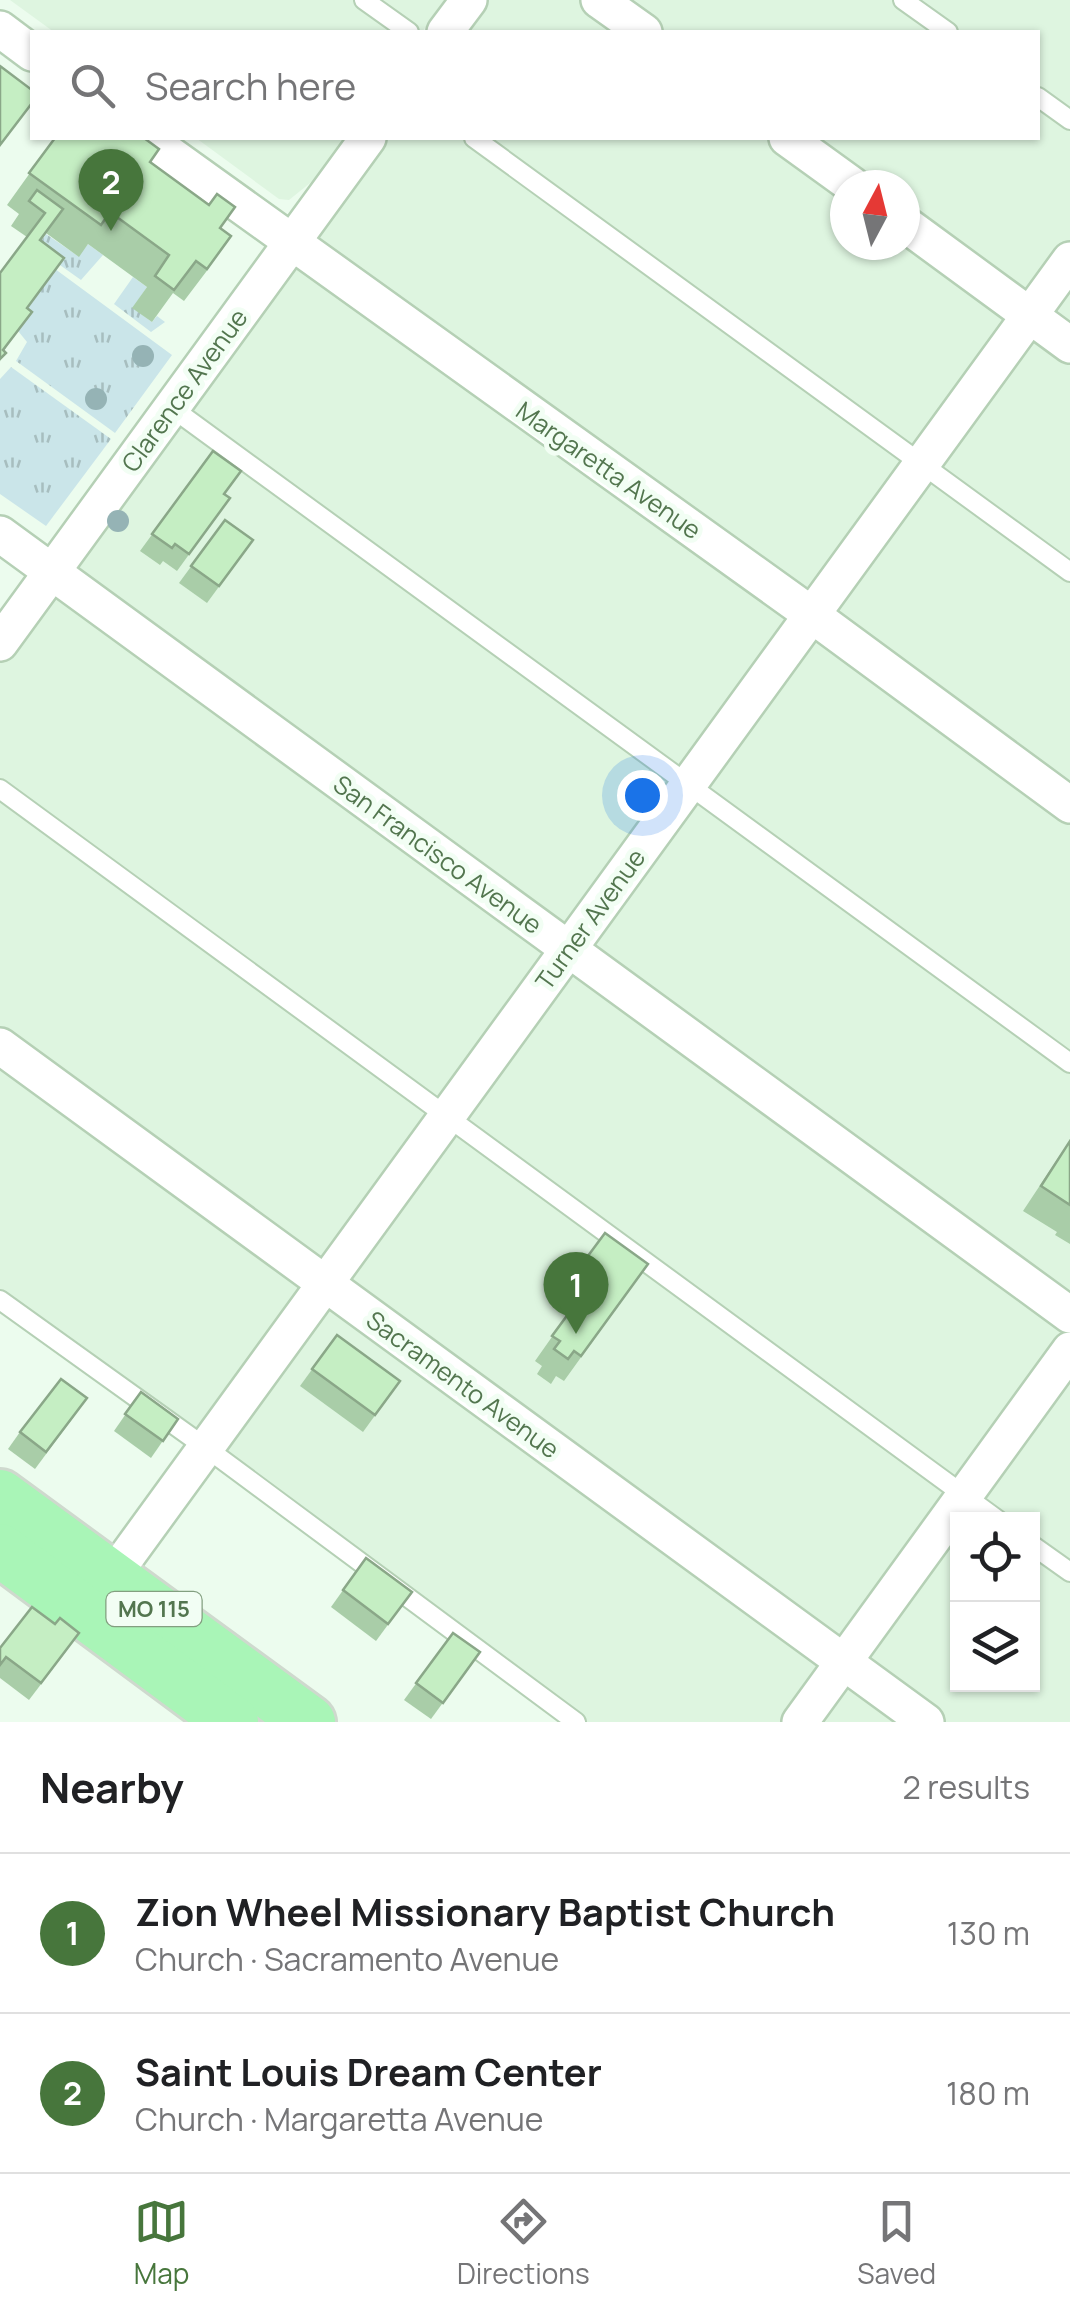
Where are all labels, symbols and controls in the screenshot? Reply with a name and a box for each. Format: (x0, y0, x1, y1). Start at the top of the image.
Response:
search box (30, 30, 1040, 140)
icon: search (65, 58, 120, 113)
text: Search here (145, 59, 356, 111)
pin: 2 (78, 148, 144, 231)
north arrow (830, 170, 920, 260)
street label: Clarence Avenue (113, 301, 255, 479)
street label: Margaretta Avenue (509, 393, 709, 547)
street label: San Francisco Avenue (327, 766, 549, 942)
your location (617, 770, 668, 821)
street label: Turner Avenue (527, 841, 653, 997)
pin: 1 (544, 1252, 608, 1334)
street label: Sacramento Avenue (359, 1302, 567, 1466)
map controls (950, 1512, 1040, 1692)
button: locate (950, 1512, 1040, 1602)
road number: MO 115 (106, 1592, 202, 1626)
button: layers (950, 1602, 1040, 1692)
text: Nearby (40, 1758, 184, 1816)
text: 2 results (903, 1765, 1030, 1809)
text: Zion Wheel Missionary Baptist Church (135, 1885, 835, 1937)
text: 1 (65, 1911, 80, 1955)
text: 130 m (947, 1911, 1030, 1955)
text: Church · Sacramento Avenue (135, 1937, 559, 1981)
text: Saint Louis Dream Center (135, 2045, 602, 2097)
text: 2 (63, 2071, 82, 2115)
text: 180 m (946, 2071, 1030, 2115)
text: Church · Margaretta Avenue (135, 2097, 544, 2141)
tab: Map (134, 2194, 189, 2292)
tab: Directions (457, 2194, 590, 2292)
tab: Saved (857, 2194, 936, 2292)

